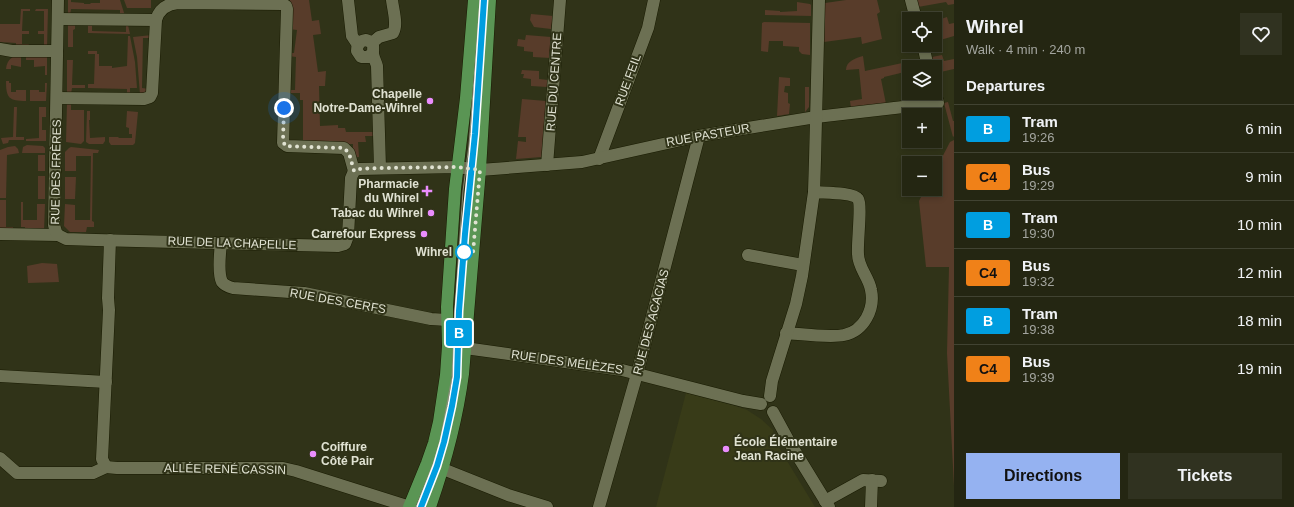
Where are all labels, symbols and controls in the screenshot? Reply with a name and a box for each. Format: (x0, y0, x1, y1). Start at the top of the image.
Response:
map controls (902, 12, 942, 196)
button: locate (902, 12, 942, 52)
button: heart (1240, 13, 1282, 55)
text: Wihrel (966, 16, 1024, 37)
street label: RUE DU CENTRE (544, 32, 564, 132)
text: Walk · 4 min · 240 m (966, 42, 1085, 57)
street label: RUE FEIL (612, 52, 644, 108)
button: layers (902, 60, 942, 100)
text: Departures (966, 77, 1045, 94)
place label: Chapelle Notre-Dame-Wihrel (313, 87, 422, 115)
marker: Chapelle Notre-Dame-Wihrel (425, 96, 435, 106)
your location (274, 98, 294, 118)
button: + (902, 108, 942, 148)
text: Tram (1022, 113, 1058, 130)
street label: RUE DES FRÈRES (47, 119, 64, 225)
text: 6 min (1245, 120, 1282, 137)
street label: RUE PASTEUR (665, 121, 751, 149)
text: B (983, 121, 993, 137)
text: 19:26 (1022, 130, 1055, 145)
button: − (902, 156, 942, 196)
text: Bus (1022, 161, 1050, 178)
text: 9 min (1245, 168, 1282, 185)
text: C4 (979, 169, 997, 185)
place label: Pharmacie du Whirel (358, 177, 419, 205)
text: 19:29 (1022, 178, 1055, 193)
marker: Pharmacie du Whirel (422, 186, 432, 196)
place label: Tabac du Wihrel (331, 206, 423, 220)
marker: Tabac du Wihrel (426, 208, 436, 218)
text: Tram (1022, 209, 1058, 226)
text: 10 min (1237, 216, 1282, 233)
text: B (983, 217, 993, 233)
text: 19:30 (1022, 226, 1055, 241)
place label: Carrefour Express (311, 227, 416, 241)
marker: Carrefour Express (419, 229, 429, 239)
street label: RUE DE LA CHAPELLE (167, 234, 297, 252)
marker: Wihrel (455, 243, 473, 261)
place label: Wihrel (415, 245, 452, 259)
text: Bus (1022, 257, 1050, 274)
text: 12 min (1237, 264, 1282, 281)
text: C4 (979, 265, 997, 281)
street label: RUE DES ACACIAS (630, 268, 672, 376)
text: 19:32 (1022, 274, 1055, 289)
street label: RUE DES CERFS (289, 286, 387, 316)
text: Tram (1022, 305, 1058, 322)
text: 18 min (1237, 312, 1282, 329)
text: B (983, 313, 993, 329)
line badge: B (446, 320, 472, 346)
text: 19:38 (1022, 322, 1055, 337)
text: B (454, 325, 464, 341)
street label: RUE DES MÉLÈZES (510, 346, 624, 377)
text: Bus (1022, 353, 1050, 370)
text: 19 min (1237, 360, 1282, 377)
text: C4 (979, 361, 997, 377)
text: 19:39 (1022, 370, 1055, 385)
place label: École Élémentaire Jean Racine (734, 434, 838, 463)
place label: Coiffure Côté Pair (321, 440, 374, 468)
marker: École Élémentaire Jean Racine (721, 444, 731, 454)
marker: Coiffure Côté Pair (308, 449, 318, 459)
button: Directions (966, 453, 1120, 499)
button: Tickets (1128, 453, 1282, 499)
street label: ALLÉE RENÉ CASSIN (164, 460, 286, 477)

